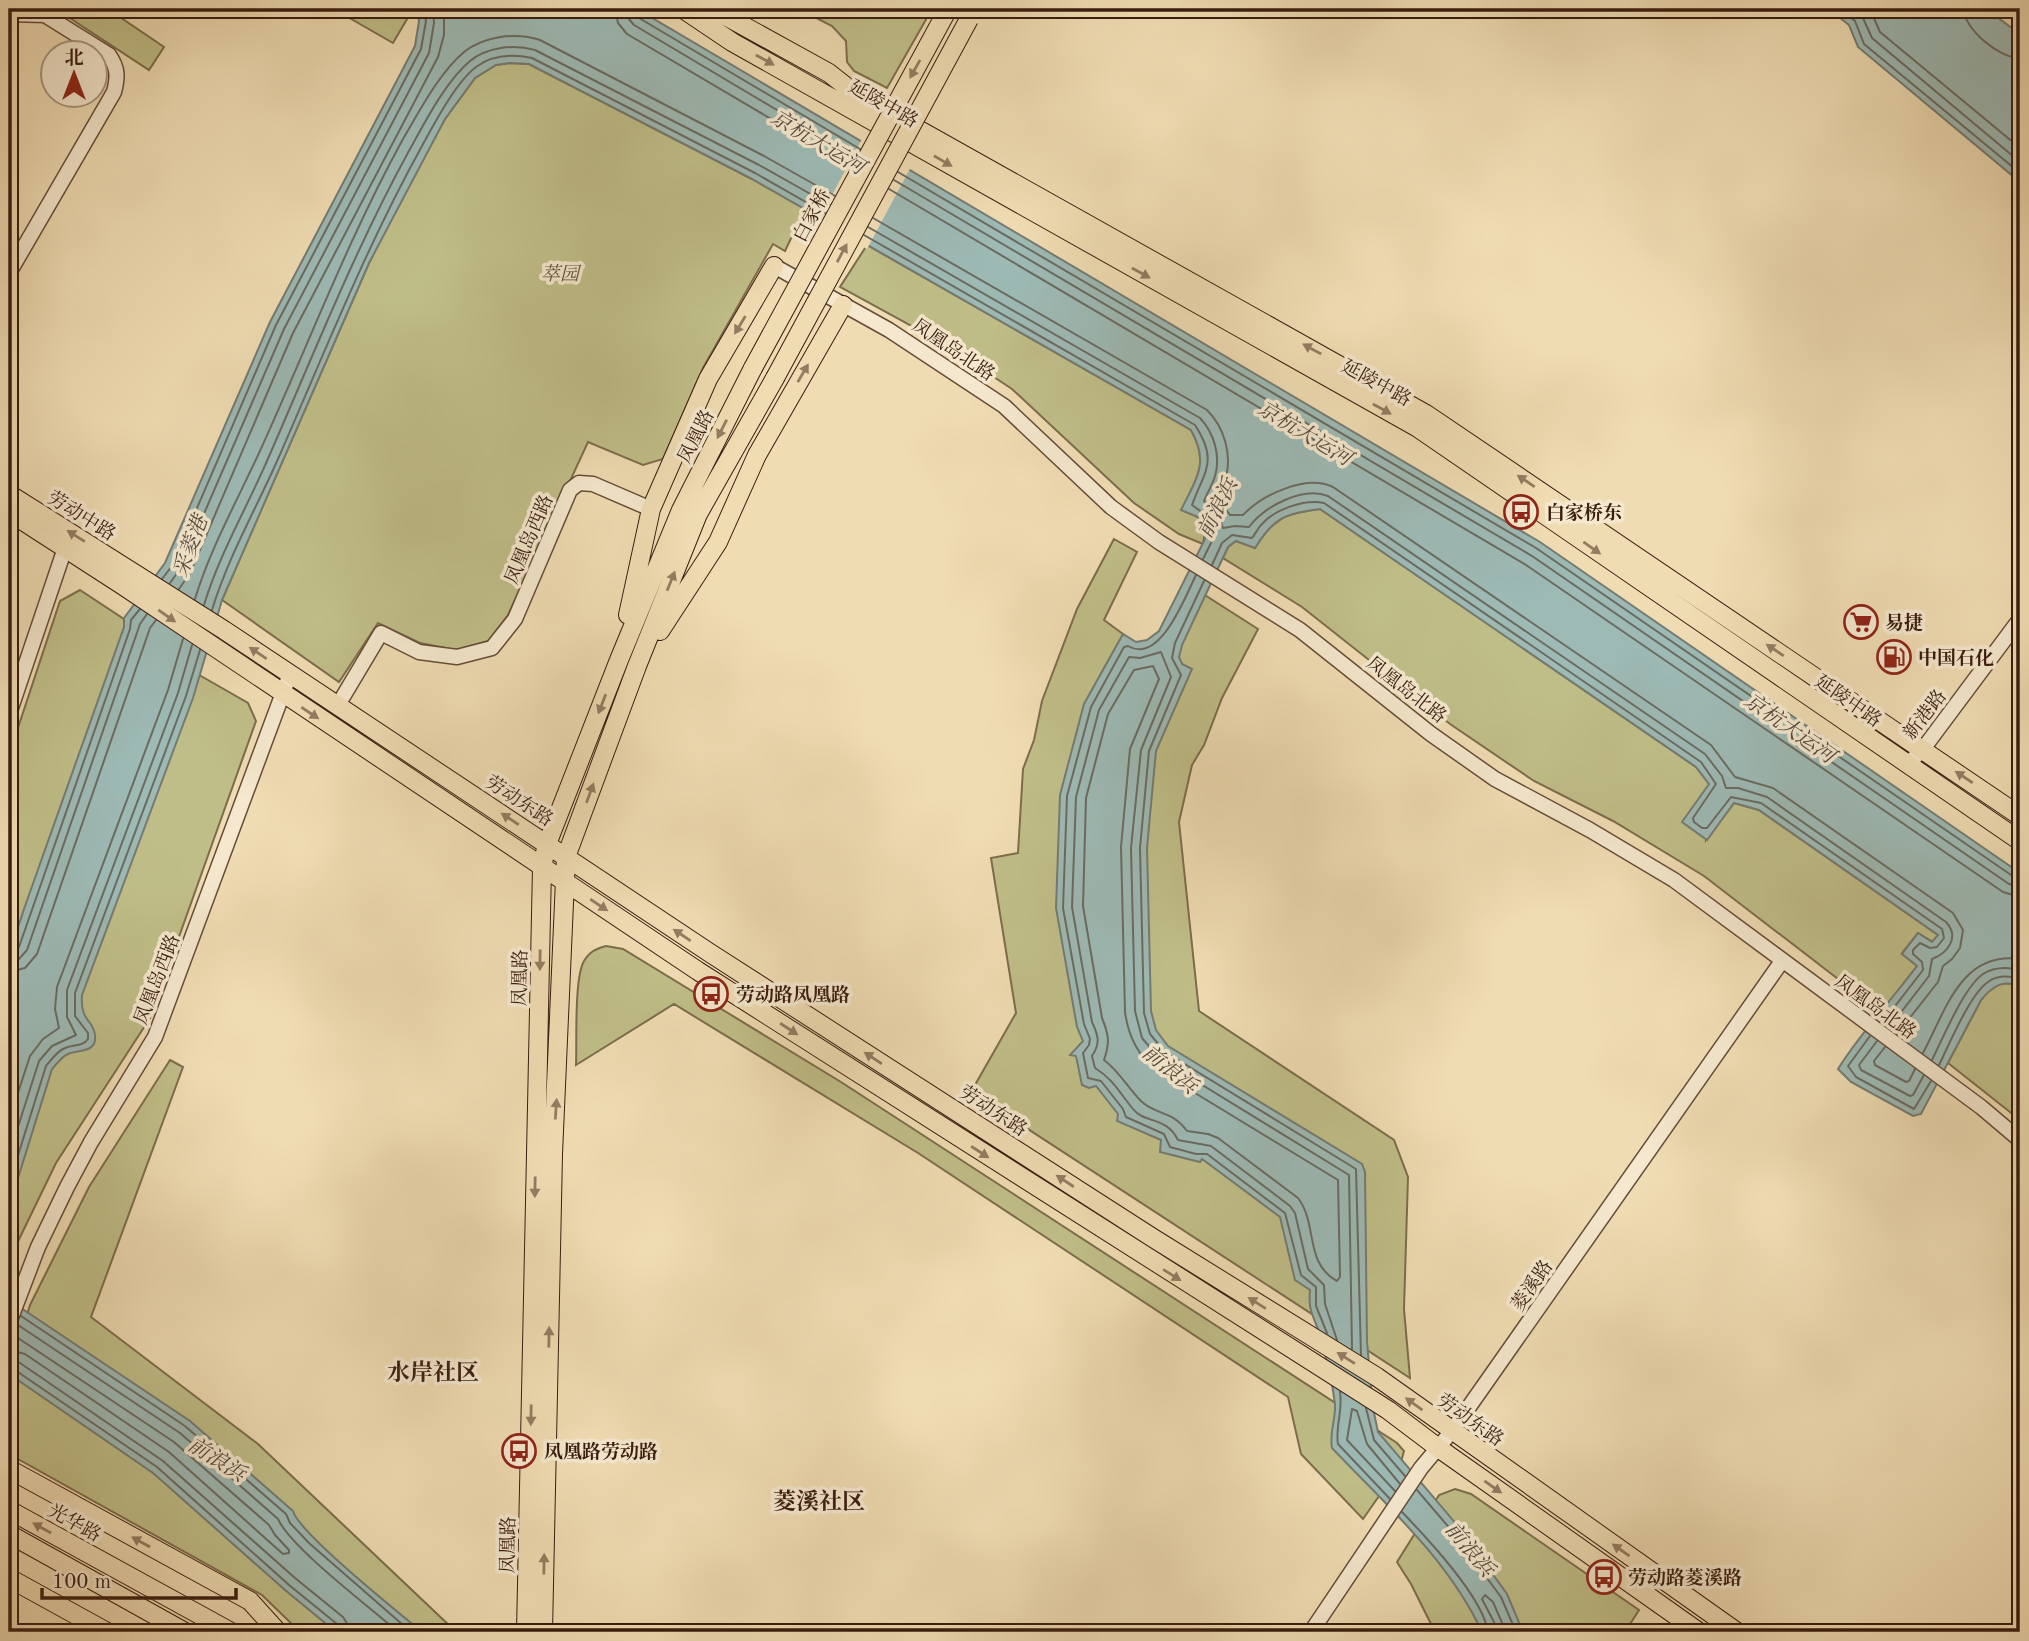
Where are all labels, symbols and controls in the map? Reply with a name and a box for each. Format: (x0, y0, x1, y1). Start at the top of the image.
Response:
north arrow (38, 38, 108, 108)
text: 北 (64, 48, 84, 69)
one-way arrow (755, 54, 775, 66)
one-way arrow (909, 59, 921, 78)
street label: 延陵中路 (845, 76, 921, 132)
water label: 京杭大运河 (767, 106, 872, 181)
one-way arrow (933, 154, 953, 166)
street label: 白家桥 (789, 185, 835, 246)
one-way arrow (836, 243, 848, 263)
park label: 萃园 (541, 263, 582, 285)
one-way arrow (1131, 267, 1150, 279)
street label: 凤凰岛北路 (908, 314, 999, 386)
one-way arrow (734, 315, 746, 335)
one-way arrow (1302, 343, 1321, 355)
street label: 延陵中路 (1338, 356, 1415, 411)
one-way arrow (797, 363, 809, 383)
water label: 京杭大运河 (1254, 397, 1359, 472)
one-way arrow (1372, 403, 1392, 414)
street label: 凤凰路 (674, 407, 719, 467)
one-way arrow (716, 419, 728, 438)
water label: 前浪浜 (1193, 473, 1242, 542)
one-way arrow (1516, 475, 1536, 488)
street label: 劳动中路 (43, 487, 119, 545)
street label: 凤凰岛西路 (500, 491, 558, 587)
bus stop icon: 白家桥东 (1502, 493, 1540, 531)
place label: 白家桥东 (1546, 502, 1622, 524)
water label: 采菱港 (169, 510, 213, 580)
one-way arrow (67, 529, 86, 542)
one-way arrow (1582, 541, 1601, 554)
one-way arrow (665, 571, 677, 591)
supermarket icon: 易捷 (1842, 603, 1880, 641)
one-way arrow (158, 609, 176, 623)
place label: 易捷 (1885, 612, 1923, 634)
fuel station icon: 中国石化 (1875, 638, 1913, 676)
one-way arrow (1766, 644, 1785, 657)
one-way arrow (249, 647, 268, 660)
place label: 中国石化 (1918, 647, 1994, 669)
street label: 凤凰岛北路 (1362, 652, 1451, 728)
street label: 延陵中路 (1811, 671, 1885, 732)
street label: 新港路 (1899, 686, 1951, 744)
water label: 京杭大运河 (1740, 689, 1843, 770)
one-way arrow (596, 694, 607, 715)
one-way arrow (300, 706, 320, 719)
one-way arrow (1955, 770, 1973, 784)
street label: 劳动东路 (482, 772, 557, 831)
one-way arrow (584, 783, 595, 804)
one-way arrow (500, 813, 519, 826)
one-way arrow (589, 898, 608, 911)
one-way arrow (672, 928, 692, 941)
street label: 凤凰岛西路 (130, 931, 184, 1028)
street label: 凤凰路 (510, 949, 531, 1007)
one-way arrow (534, 949, 546, 971)
street label: 凤凰岛北路 (1831, 970, 1920, 1044)
bus stop icon: 劳动路凤凰路 (692, 975, 730, 1013)
place label: 劳动路凤凰路 (736, 984, 850, 1006)
one-way arrow (779, 1023, 799, 1036)
water label: 前浪浜 (1138, 1041, 1203, 1099)
one-way arrow (864, 1052, 883, 1065)
street label: 劳动东路 (956, 1082, 1031, 1141)
one-way arrow (551, 1098, 562, 1120)
one-way arrow (971, 1145, 990, 1158)
one-way arrow (1055, 1174, 1074, 1187)
one-way arrow (530, 1176, 541, 1198)
street label: 菱溪路 (1507, 1256, 1557, 1315)
one-way arrow (1163, 1268, 1182, 1281)
one-way arrow (1247, 1296, 1266, 1309)
one-way arrow (543, 1325, 555, 1347)
one-way arrow (1336, 1352, 1355, 1365)
district label: 水岸社区 (387, 1360, 479, 1385)
street label: 劳动东路 (1433, 1390, 1507, 1451)
one-way arrow (1405, 1397, 1423, 1411)
one-way arrow (525, 1404, 537, 1426)
bus stop icon: 凤凰路劳动路 (500, 1432, 538, 1470)
water label: 前浪浜 (184, 1433, 251, 1487)
place label: 凤凰路劳动路 (544, 1441, 658, 1463)
one-way arrow (1484, 1480, 1502, 1494)
district label: 菱溪社区 (773, 1489, 865, 1514)
street label: 光华路 (44, 1500, 104, 1546)
street label: 凤凰路 (498, 1516, 519, 1574)
water label: 前浪浜 (1441, 1518, 1500, 1582)
one-way arrow (32, 1522, 52, 1534)
one-way arrow (131, 1536, 151, 1547)
one-way arrow (1612, 1543, 1630, 1557)
one-way arrow (538, 1553, 550, 1575)
scale bar (42, 1557, 236, 1601)
bus stop icon: 劳动路菱溪路 (1585, 1558, 1623, 1596)
place label: 劳动路菱溪路 (1628, 1567, 1742, 1589)
text: 100 m (52, 1572, 111, 1593)

